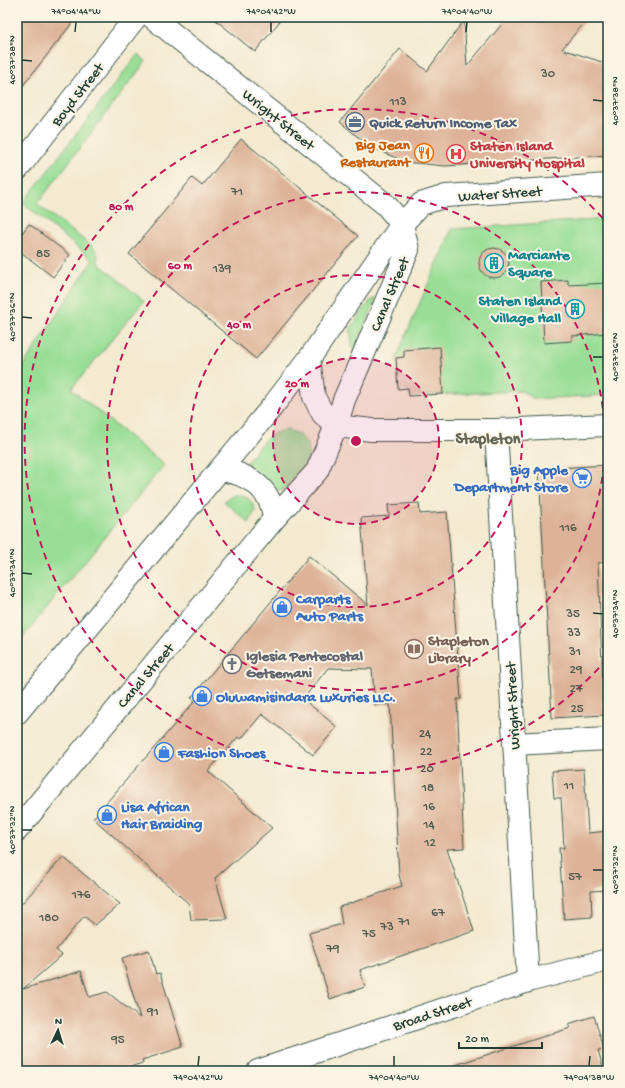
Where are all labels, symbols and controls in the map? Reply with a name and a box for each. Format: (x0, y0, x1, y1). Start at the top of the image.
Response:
text: 74°04'44"W (50, 6, 101, 18)
text: 74°04'42"W (245, 6, 296, 18)
text: 74°04'40"W (441, 6, 493, 18)
text: 40°37'38"N (7, 35, 19, 85)
street label: Boyd Street (48, 59, 110, 131)
house number: 30 (540, 67, 556, 82)
text: 40°37'38"N (610, 76, 622, 126)
street label: Wright Street (238, 86, 319, 156)
house number: 113 (388, 95, 407, 110)
office icon: Quick Return Income Tax (344, 111, 366, 133)
place label: Quick Return Income Tax (369, 115, 517, 133)
place label: Big Jean Restaurant (340, 137, 412, 172)
place label: Staten Island University Hospital (470, 138, 585, 173)
restaurant icon: Big Jean Restaurant (413, 142, 435, 164)
hospital icon: Staten Island University Hospital (445, 143, 467, 165)
street label: Water Street (458, 183, 544, 207)
house number: 71 (230, 185, 243, 200)
text: 80 m (109, 201, 134, 215)
house number: 85 (36, 247, 50, 262)
place label: Marciante Square (508, 247, 571, 282)
building icon: Marciante Square (483, 252, 505, 274)
street label: Canal Street (367, 253, 415, 335)
text: 60 m (168, 260, 193, 274)
house number: 139 (212, 262, 232, 277)
text: 40°37'36"N (7, 292, 19, 341)
place label: Staten Island Village Hall (478, 293, 563, 328)
building icon: Staten Island Village Hall (564, 298, 586, 320)
text: 40 m (226, 319, 251, 333)
text: 40°37'36"N (610, 332, 622, 381)
text: 20 m (285, 378, 310, 392)
district label: Stapleton (456, 431, 521, 450)
centre of rings (349, 434, 363, 448)
place label: Big Apple Department Store (452, 462, 569, 497)
supermarket icon: Big Apple Department Store (571, 467, 593, 489)
house number: 116 (558, 521, 577, 536)
text: 40°37'34"N (7, 548, 19, 597)
text: 40°37'34"N (610, 589, 622, 638)
place label: Carparts Auto Parts (295, 591, 364, 626)
shop icon: Carparts Auto Parts (271, 596, 293, 618)
house number: 35 (565, 607, 580, 622)
house number: 33 (566, 626, 581, 641)
place label: Stapleton Library (428, 633, 490, 668)
library icon: Stapleton Library (403, 638, 425, 660)
street label: Canal Street (114, 639, 180, 712)
house number: 31 (568, 645, 581, 660)
place label: Iglesia Pentecostal Getsemani (246, 648, 364, 683)
church icon: Iglesia Pentecostal Getsemani (221, 653, 243, 675)
street label: Wright Street (503, 660, 525, 750)
house number: 29 (570, 663, 583, 678)
house number: 27 (569, 682, 584, 697)
shop icon: Oluwamisindara Luxuries LLC. (191, 685, 213, 707)
place label: Oluwamisindara Luxuries LLC. (216, 689, 396, 707)
house number: 25 (570, 702, 584, 717)
house number: 24 (419, 727, 431, 742)
shop icon: Fashion Shoes (153, 741, 175, 763)
place label: Fashion Shoes (177, 745, 267, 763)
house number: 22 (420, 745, 433, 760)
house number: 20 (420, 762, 434, 777)
house number: 11 (563, 779, 574, 794)
house number: 18 (421, 781, 434, 796)
place label: Lisa African Hair Braiding (121, 799, 203, 834)
house number: 16 (422, 800, 435, 815)
shop icon: Lisa African Hair Braiding (96, 804, 118, 826)
text: 40°37'32"N (7, 805, 19, 854)
house number: 14 (422, 818, 435, 833)
house number: 12 (423, 836, 436, 851)
text: 40°37'32"N (610, 845, 622, 894)
house number: 57 (568, 870, 583, 885)
house number: 176 (71, 888, 91, 903)
house number: 67 (431, 906, 446, 921)
house number: 180 (38, 911, 59, 926)
house number: 71 (397, 915, 410, 930)
house number: 73 (379, 920, 394, 935)
house number: 75 (361, 927, 376, 942)
house number: 79 (325, 942, 340, 957)
street label: Broad Street (390, 993, 476, 1036)
house number: 91 (146, 1005, 159, 1020)
north arrow (38, 1010, 78, 1050)
text: N (55, 1016, 63, 1028)
scale bar (459, 1024, 542, 1050)
house number: 95 (110, 1033, 125, 1048)
text: 20 m (465, 1033, 490, 1047)
text: 74°04'42"W (172, 1072, 223, 1084)
text: 74°04'40"W (368, 1072, 420, 1084)
text: 74°04'38"W (563, 1072, 615, 1084)

